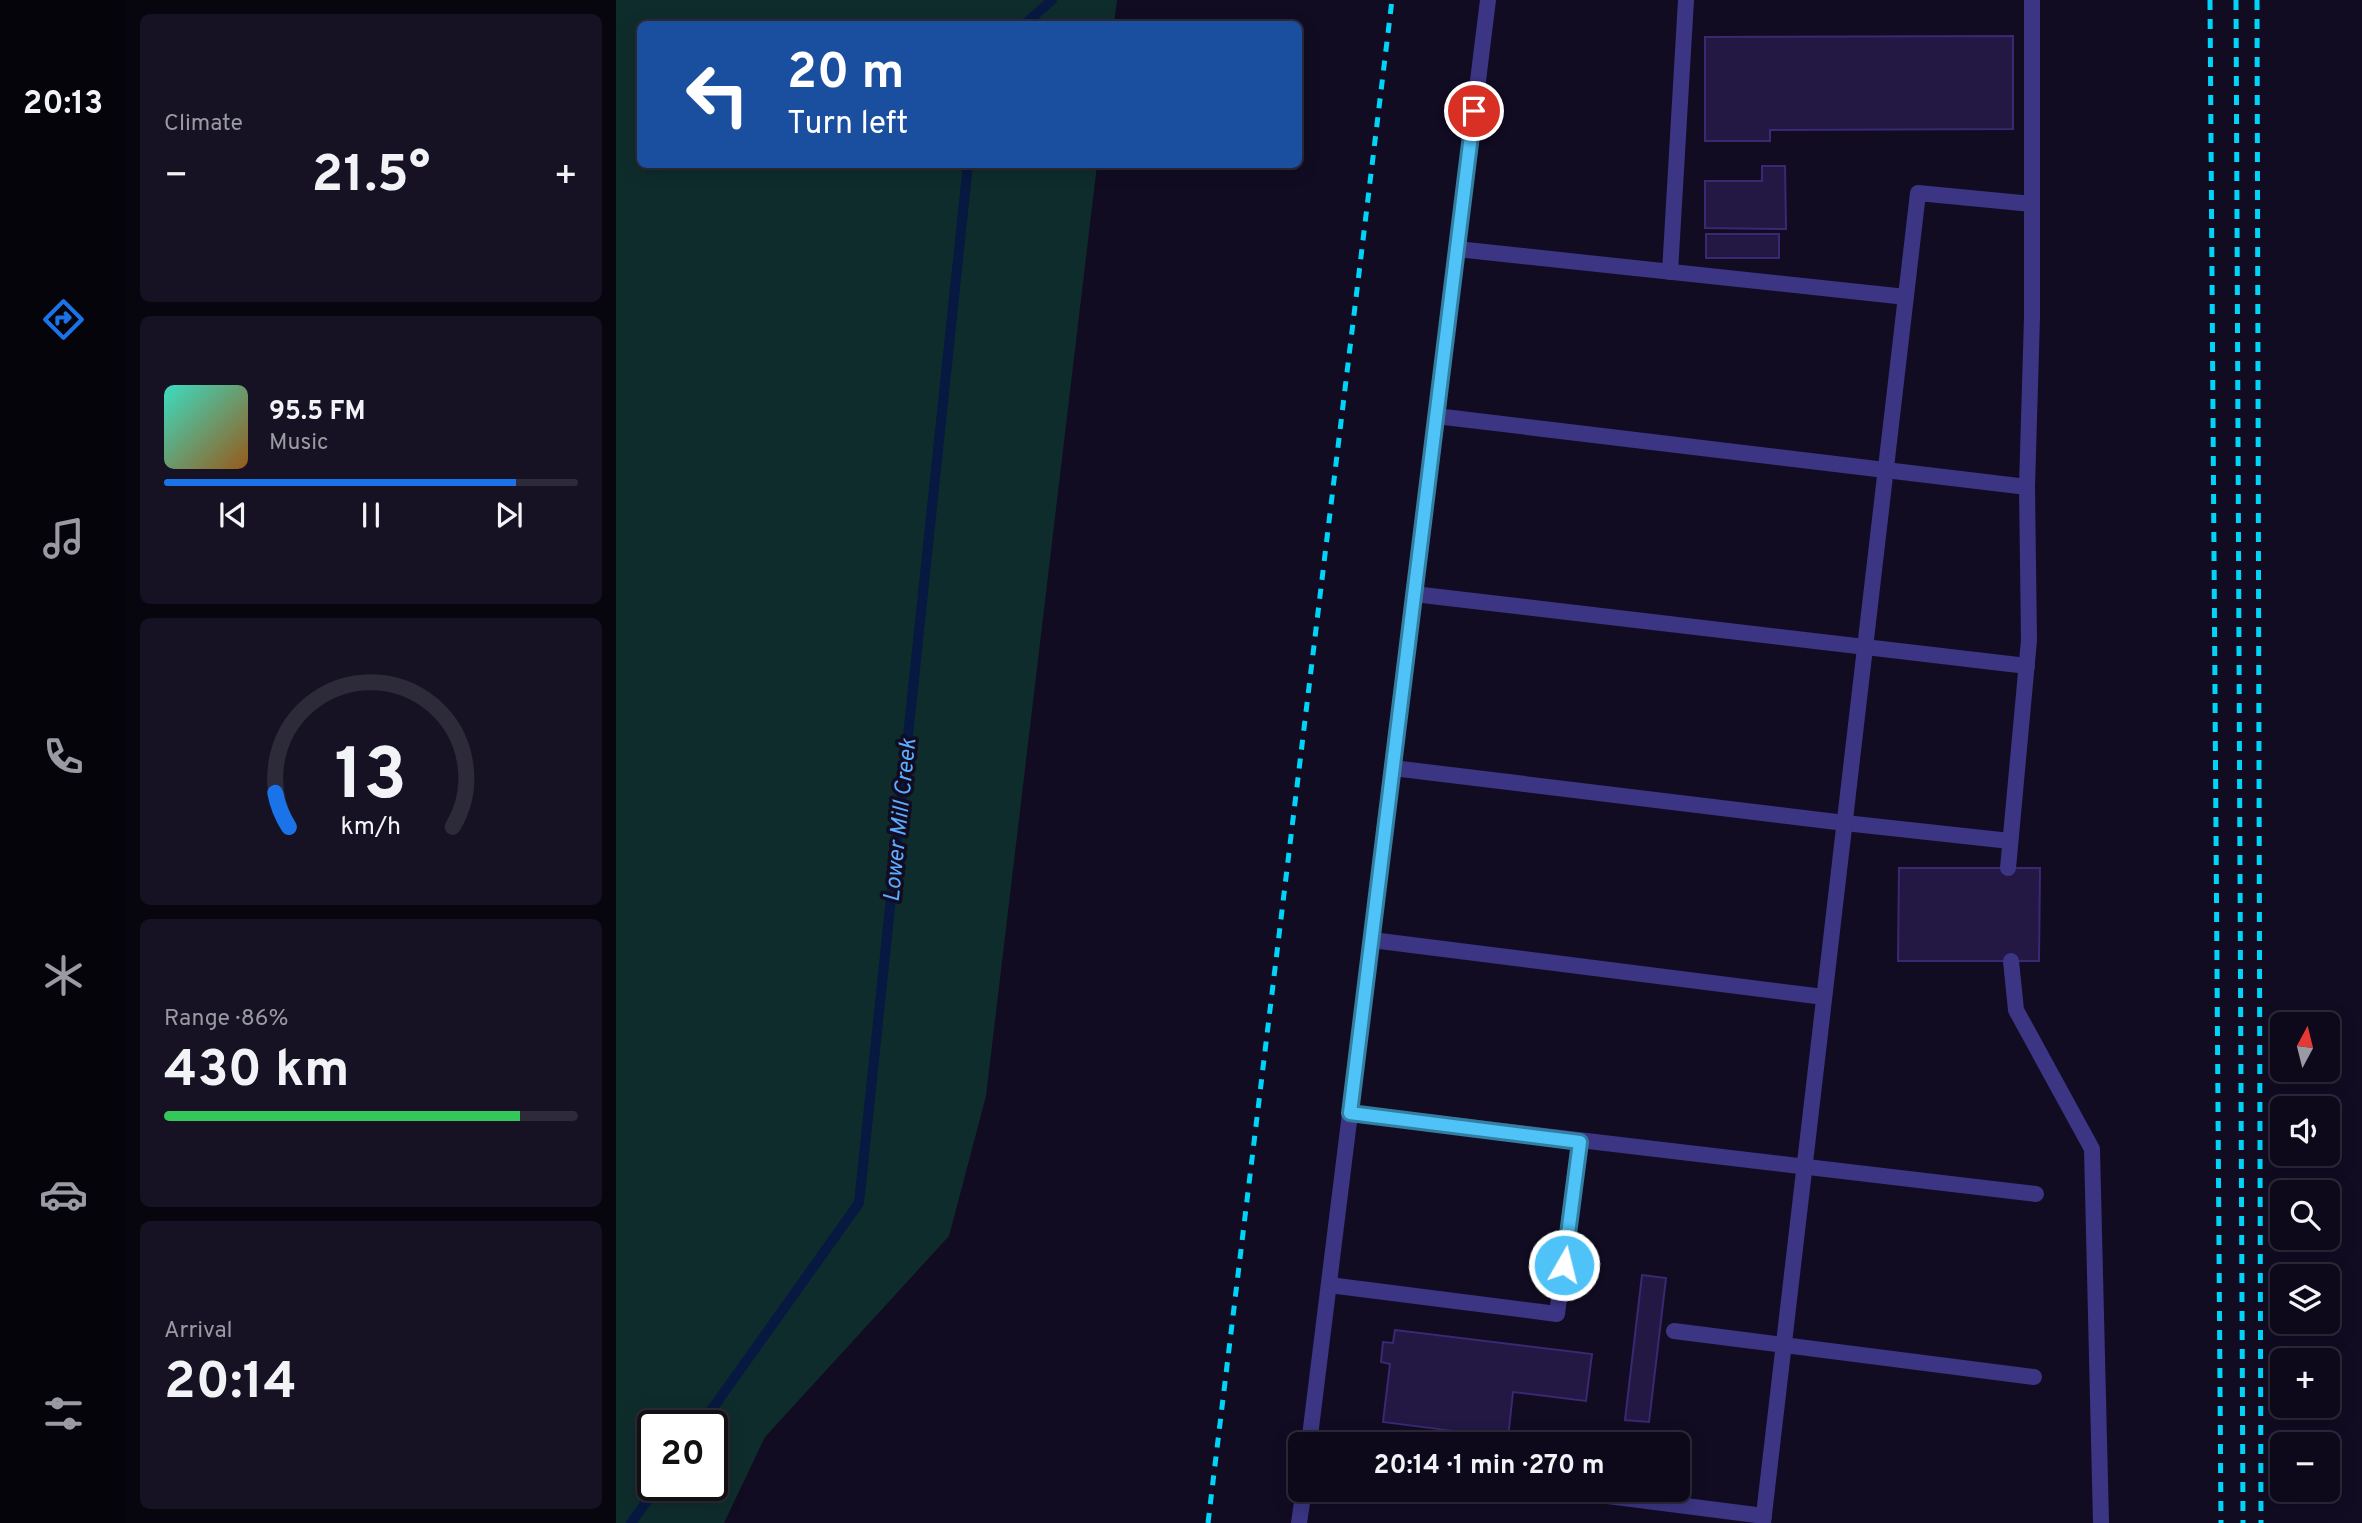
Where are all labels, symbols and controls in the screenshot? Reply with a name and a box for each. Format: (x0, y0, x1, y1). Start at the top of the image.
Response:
text: 20 m (787, 44, 904, 106)
icon: left (672, 49, 763, 140)
pin (1444, 81, 1504, 141)
text: 20:13 (23, 85, 103, 125)
icon: arrive (1455, 92, 1493, 130)
text: Turn left (787, 105, 908, 145)
text: Climate (164, 110, 243, 139)
text: 21.5° (312, 144, 430, 210)
text: − (164, 153, 189, 202)
text: + (553, 153, 578, 202)
icon: directions (39, 295, 88, 344)
text: 95.5 FM (269, 396, 366, 429)
text: Music (269, 429, 329, 458)
icon: previous (214, 496, 252, 534)
icon: pause (352, 496, 390, 534)
icon: next (490, 496, 528, 534)
icon: music (39, 514, 88, 563)
icon: phone (39, 732, 88, 781)
text: 13 (335, 734, 407, 826)
water label: Lower Mill Creek (878, 737, 925, 903)
text: km/h (341, 812, 401, 844)
icon: climate (39, 951, 88, 1000)
text: Range · 86% (164, 1005, 289, 1034)
north arrow (2270, 1012, 2340, 1082)
map controls (2270, 1012, 2340, 1502)
text: 430 km (164, 1039, 350, 1105)
button: sound (2270, 1096, 2340, 1166)
icon: car (39, 1170, 88, 1219)
button: search (2270, 1180, 2340, 1250)
position arrow (1527, 1228, 1601, 1302)
button: layers (2270, 1264, 2340, 1334)
text: Arrival (164, 1317, 233, 1346)
button: + (2270, 1348, 2340, 1418)
text: 20:14 (164, 1351, 297, 1417)
icon: filters (39, 1389, 88, 1438)
speed limit sign: 20 (637, 1410, 728, 1501)
button: − (2270, 1432, 2340, 1502)
text: 20:14 · 1 min · 270 m (1374, 1450, 1604, 1483)

